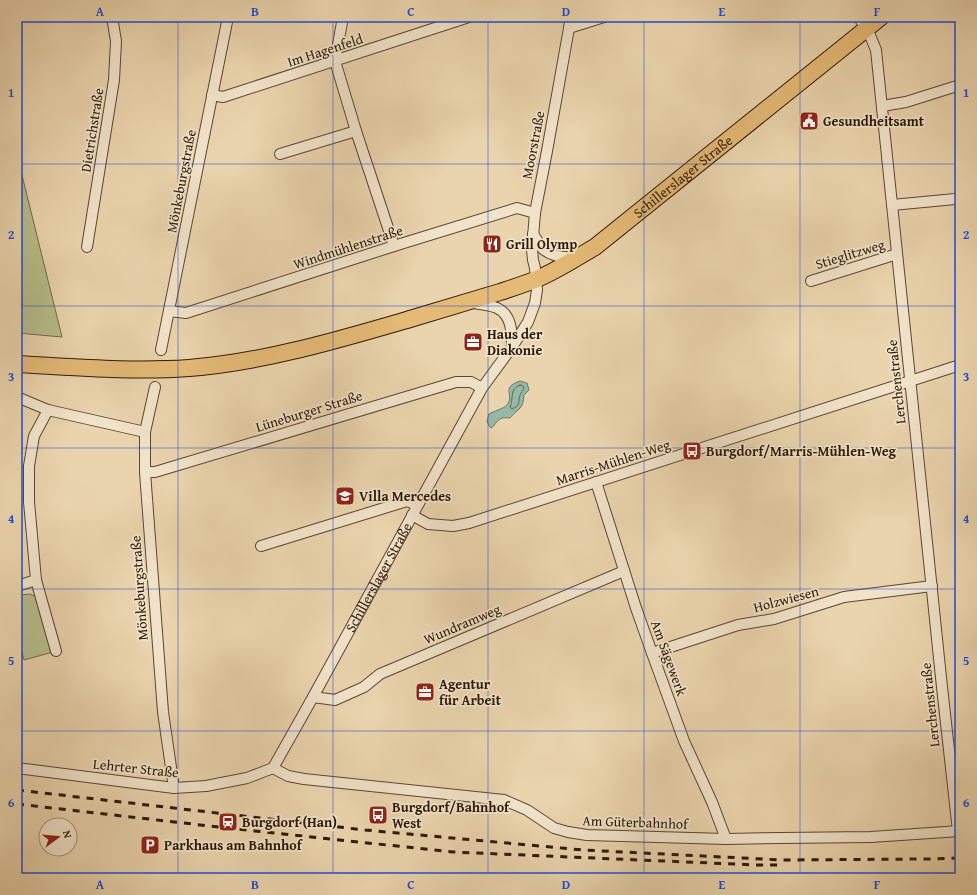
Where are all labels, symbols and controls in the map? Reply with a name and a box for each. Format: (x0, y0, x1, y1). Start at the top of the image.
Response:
text: A (96, 2, 105, 21)
text: B (251, 2, 259, 21)
text: C (407, 2, 415, 21)
text: D (562, 2, 570, 21)
text: E (719, 2, 726, 21)
text: F (874, 2, 881, 21)
street label: Im Hagenfeld (285, 28, 366, 72)
text: 1 (8, 83, 14, 102)
text: 1 (963, 83, 969, 102)
street label: Dietrichstraße (75, 86, 109, 174)
street label: Moorstraße (517, 109, 549, 181)
public building icon: Gesundheitsamt (798, 110, 820, 132)
place label: Gesundheitsamt (823, 111, 925, 131)
street label: Mönkeburgstraße (161, 127, 201, 234)
street label: Schillerslager Straße (629, 130, 737, 223)
street label: Windmühlenstraße (291, 220, 406, 274)
text: 2 (8, 225, 15, 244)
text: 2 (963, 225, 970, 244)
restaurant icon: Grill Olymp (481, 233, 503, 255)
place label: Grill Olymp (506, 234, 577, 254)
street label: Stieglitzweg (813, 234, 887, 274)
place label: Haus der Diakonie (487, 324, 543, 360)
office icon: Haus der Diakonie (462, 331, 484, 353)
street label: Lerchenstraße (882, 338, 910, 425)
text: 3 (8, 367, 14, 386)
text: 3 (963, 367, 969, 386)
street label: Lüneburger Straße (253, 385, 365, 437)
street label: Marris-Mühlen-Weg (553, 434, 673, 490)
bus stop icon: Burgdorf/Marris-Mühlen-Weg (681, 440, 703, 462)
place label: Burgdorf/Marris-Mühlen-Weg (706, 441, 897, 461)
school or university icon: Villa Mercedes (334, 485, 356, 507)
place label: Villa Mercedes (359, 486, 451, 506)
text: 4 (8, 509, 15, 528)
text: 4 (963, 509, 970, 528)
street label: Schillerslager Straße (340, 518, 417, 636)
street label: Mönkeburgstraße (125, 535, 153, 641)
street label: Holzwiesen (751, 581, 821, 617)
street label: Wundramweg (420, 599, 504, 649)
street label: Am Sägewerk (646, 617, 692, 699)
text: 5 (8, 651, 15, 670)
text: 5 (963, 651, 970, 670)
street label: Lerchenstraße (916, 661, 944, 748)
place label: Agentur für Arbeit (439, 674, 502, 710)
office icon: Agentur für Arbeit (414, 681, 436, 703)
street label: Lehrter Straße (92, 754, 180, 782)
text: 6 (8, 793, 15, 812)
text: 6 (963, 793, 970, 812)
place label: Burgdorf/Bahnhof West (392, 797, 511, 833)
bus stop icon: Burgdorf/Bahnhof West (367, 804, 389, 826)
street label: Am Güterbahnhof (582, 810, 689, 834)
station icon: Burgdorf (Han) (217, 811, 239, 833)
place label: Burgdorf (Han) (242, 812, 337, 832)
north arrow (38, 817, 78, 857)
text: N (59, 829, 76, 841)
parking icon: Parkhaus am Bahnhof (139, 834, 161, 856)
place label: Parkhaus am Bahnhof (164, 835, 304, 855)
text: A (96, 875, 105, 894)
text: B (251, 875, 259, 894)
text: C (407, 875, 415, 894)
text: D (562, 875, 570, 894)
text: E (719, 875, 726, 894)
text: F (874, 875, 881, 894)

